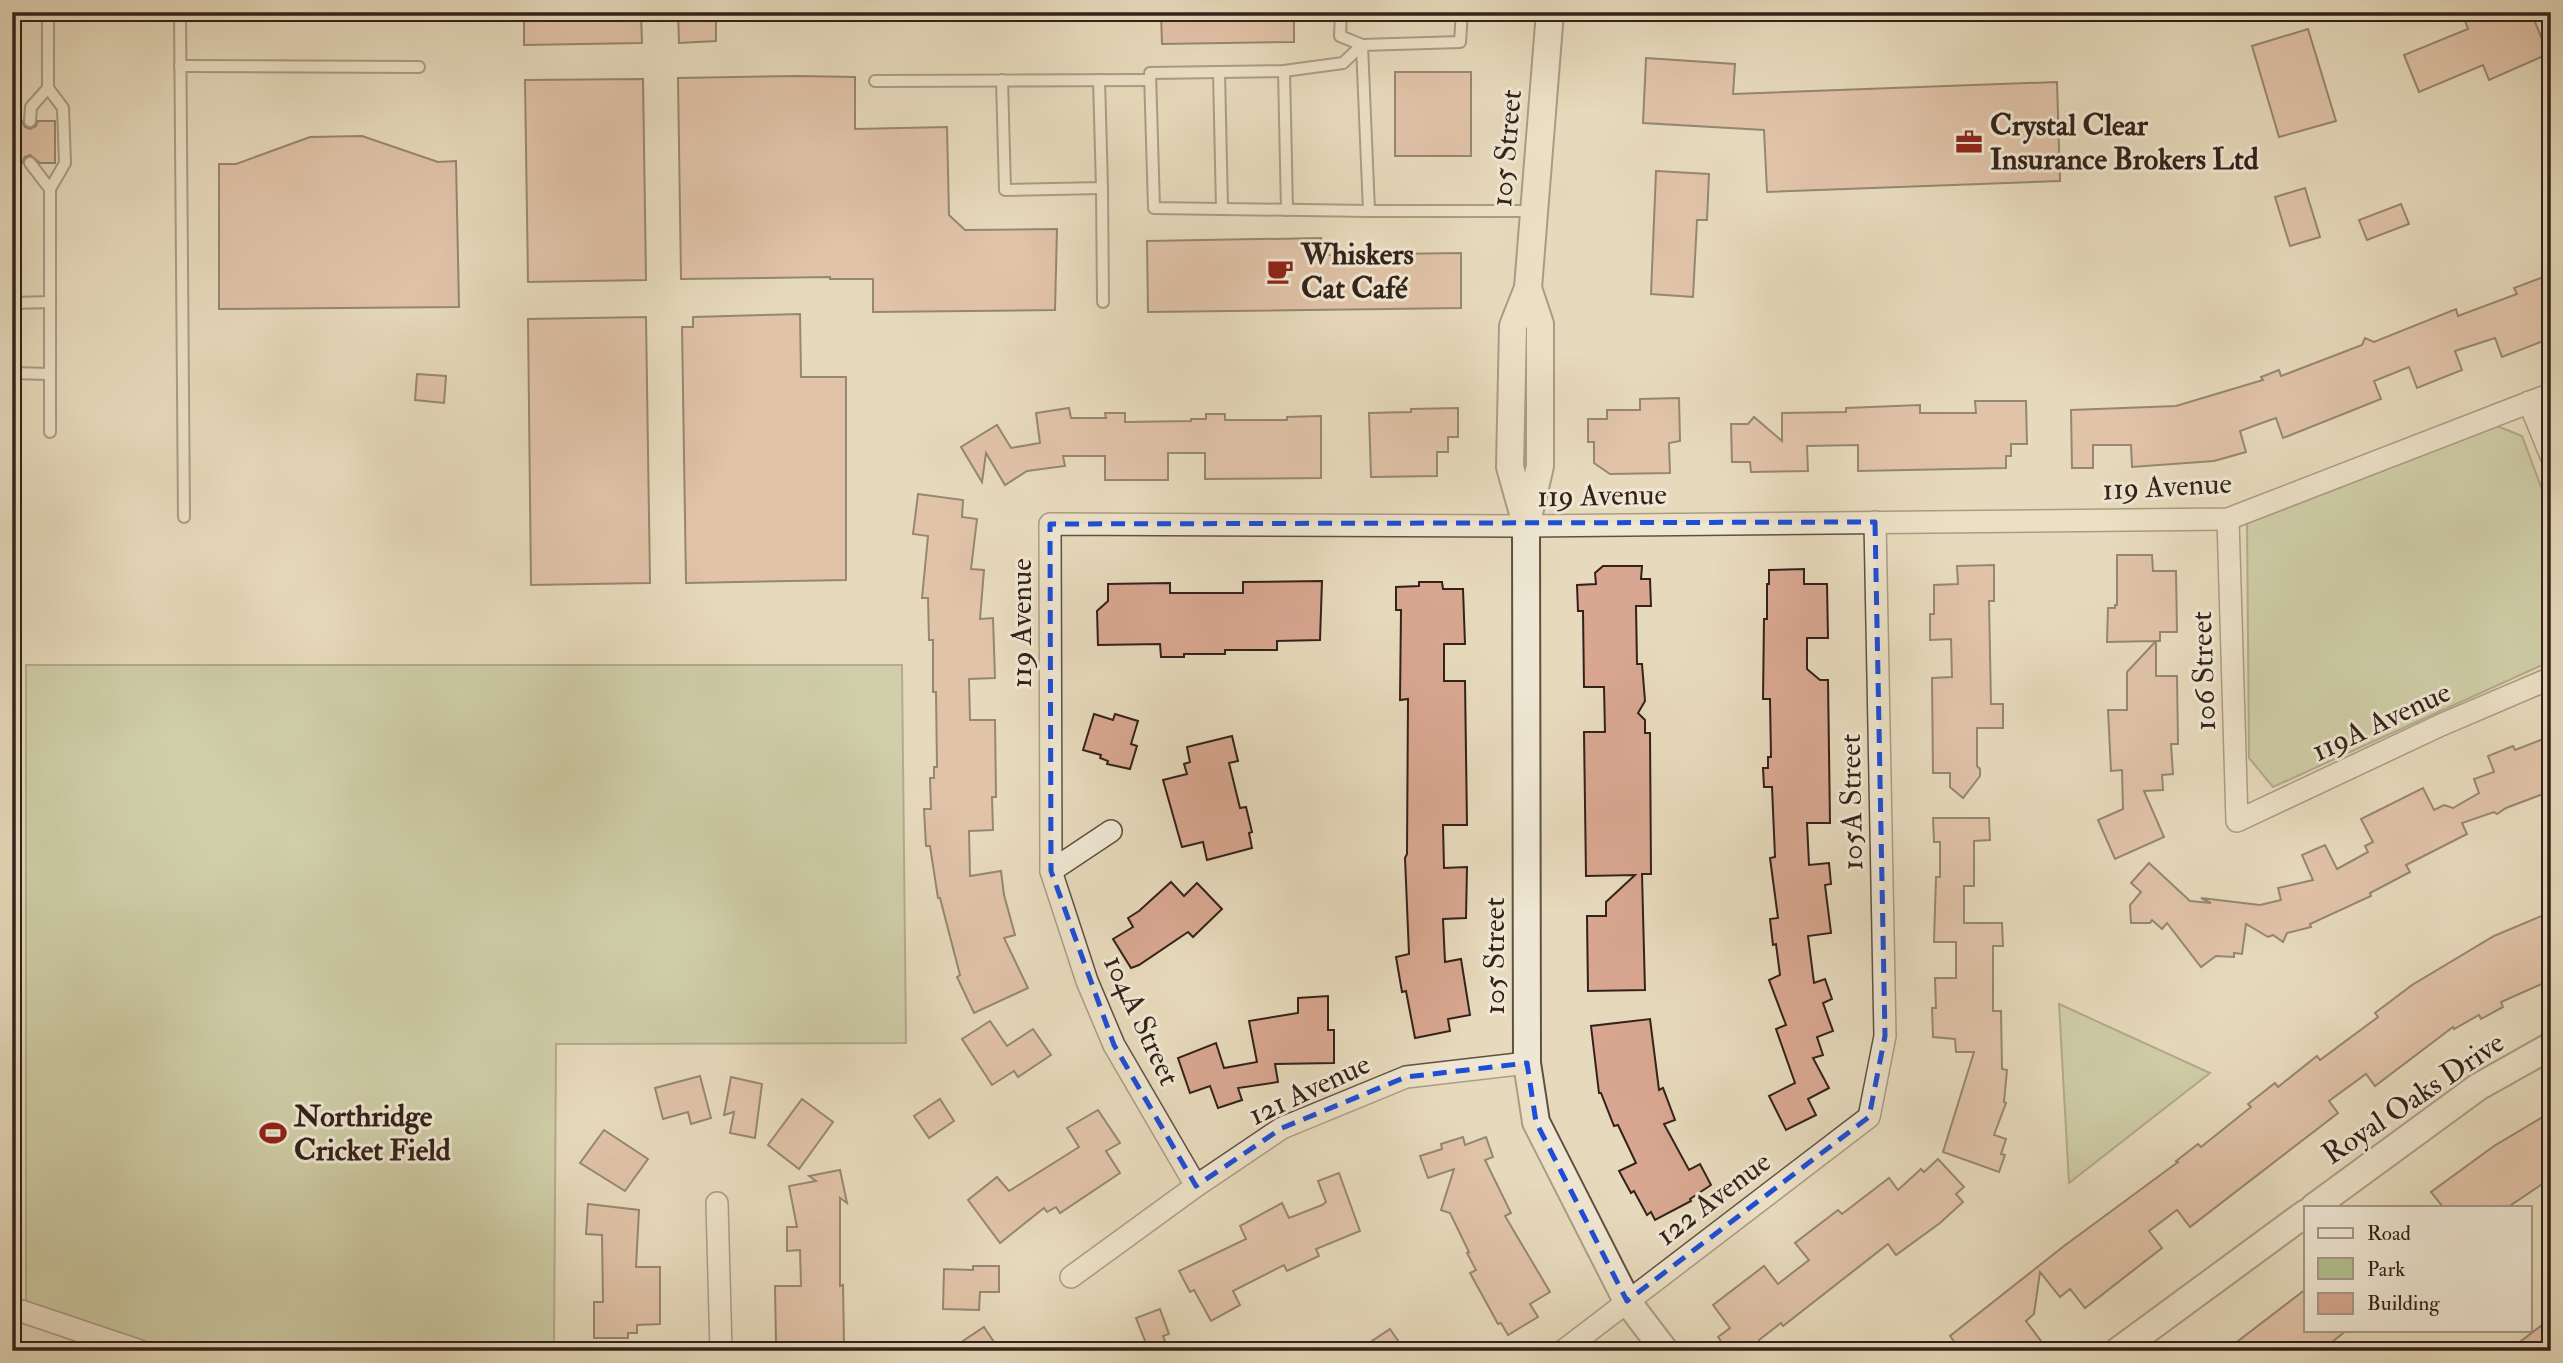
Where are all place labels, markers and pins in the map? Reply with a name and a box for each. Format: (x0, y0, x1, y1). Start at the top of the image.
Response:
place label: Crystal Clear Insurance Brokers Ltd (1990, 107, 2259, 178)
office icon: Crystal Clear Insurance Brokers Ltd (1954, 127, 1984, 157)
place label: Whiskers Cat Café (1300, 236, 1414, 307)
cafe icon: Whiskers Cat Café (1265, 256, 1295, 286)
place label: Northridge Cricket Field (293, 1098, 451, 1169)
sports icon: Northridge Cricket Field (258, 1118, 288, 1148)

